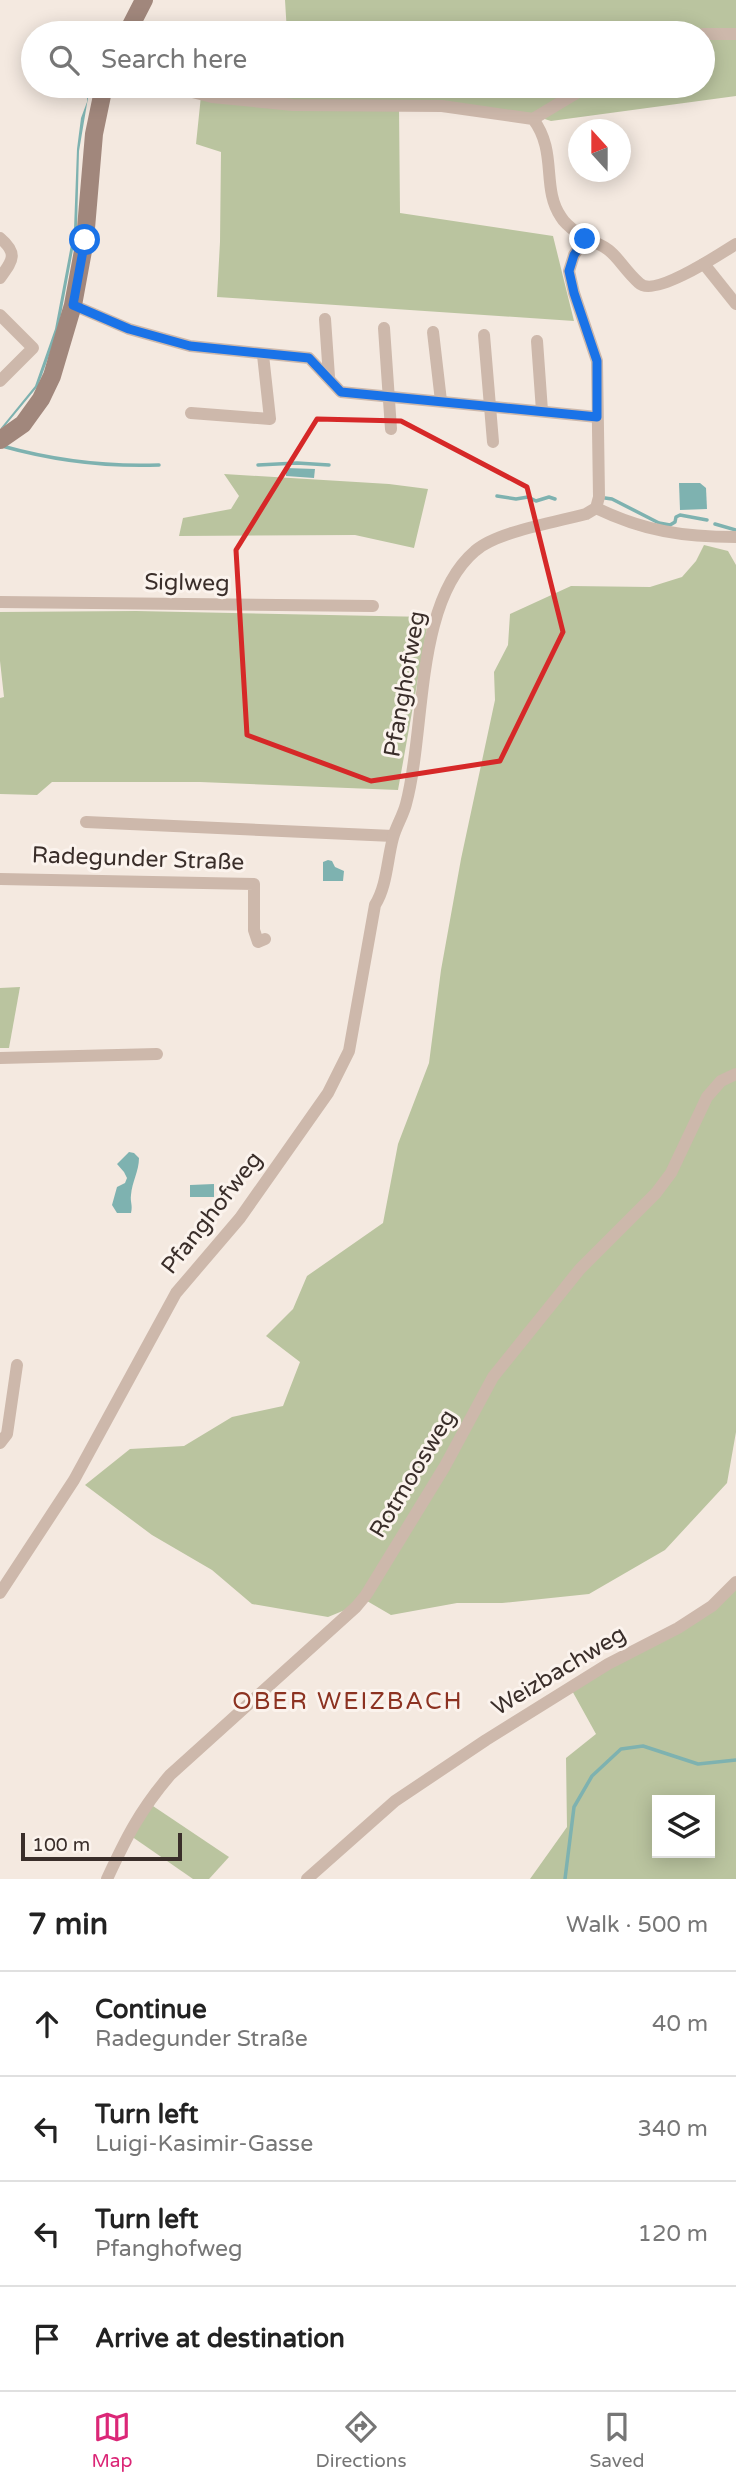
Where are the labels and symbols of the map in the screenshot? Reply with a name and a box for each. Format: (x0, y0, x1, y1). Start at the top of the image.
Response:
north arrow (568, 119, 631, 182)
route end (569, 223, 600, 254)
route start (69, 224, 100, 255)
street label: Siglweg (144, 568, 230, 598)
street label: Pfanghofweg (378, 609, 432, 759)
street label: Radegunder Straße (31, 841, 245, 877)
street label: Pfanghofweg (156, 1146, 268, 1280)
street label: Rotmoosweg (364, 1405, 462, 1543)
street label: Weizbachweg (487, 1620, 631, 1722)
district label: OBER WEIZBACH (232, 1687, 464, 1716)
scale bar (21, 1830, 182, 1862)

